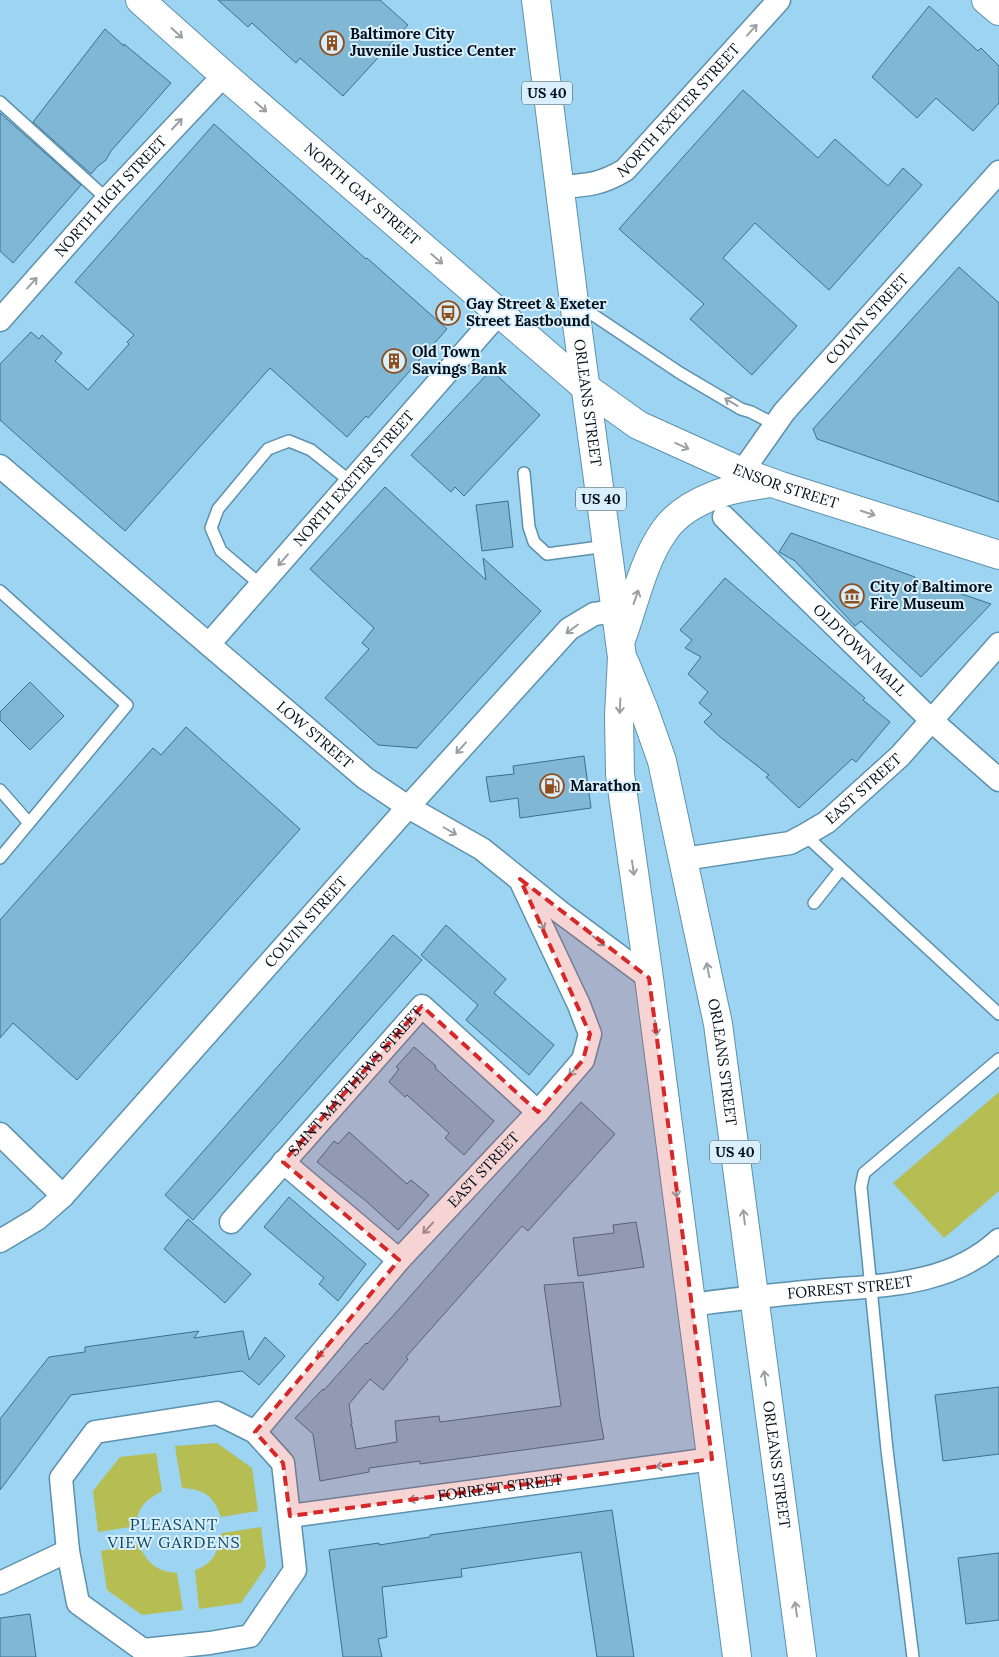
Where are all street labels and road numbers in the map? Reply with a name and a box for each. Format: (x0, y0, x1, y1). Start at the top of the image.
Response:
street label: NORTH EXETER STREET (614, 39, 744, 182)
road number: US 40 (522, 82, 572, 105)
street label: NORTH HIGH STREET (50, 131, 171, 261)
street label: NORTH GAY STREET (300, 138, 425, 250)
street label: COLVIN STREET (821, 269, 913, 368)
street label: ORLEANS STREET (570, 338, 606, 468)
street label: NORTH EXETER STREET (289, 406, 418, 550)
street label: ENSOR STREET (730, 459, 841, 513)
road number: US 40 (576, 488, 626, 510)
street label: OLDTOWN MALL (809, 600, 911, 700)
street label: LOW STREET (273, 697, 358, 773)
street label: EAST STREET (821, 749, 906, 828)
street label: COLVIN STREET (260, 872, 351, 971)
street label: ORLEANS STREET (704, 997, 741, 1127)
street label: SAINT MATTHEWS STREET (284, 1001, 427, 1160)
street label: EAST STREET (443, 1127, 524, 1211)
road number: US 40 (710, 1140, 760, 1164)
street label: FORREST STREET (786, 1271, 915, 1303)
street label: ORLEANS STREET (759, 1400, 795, 1530)
street label: FORREST STREET (436, 1469, 564, 1505)

